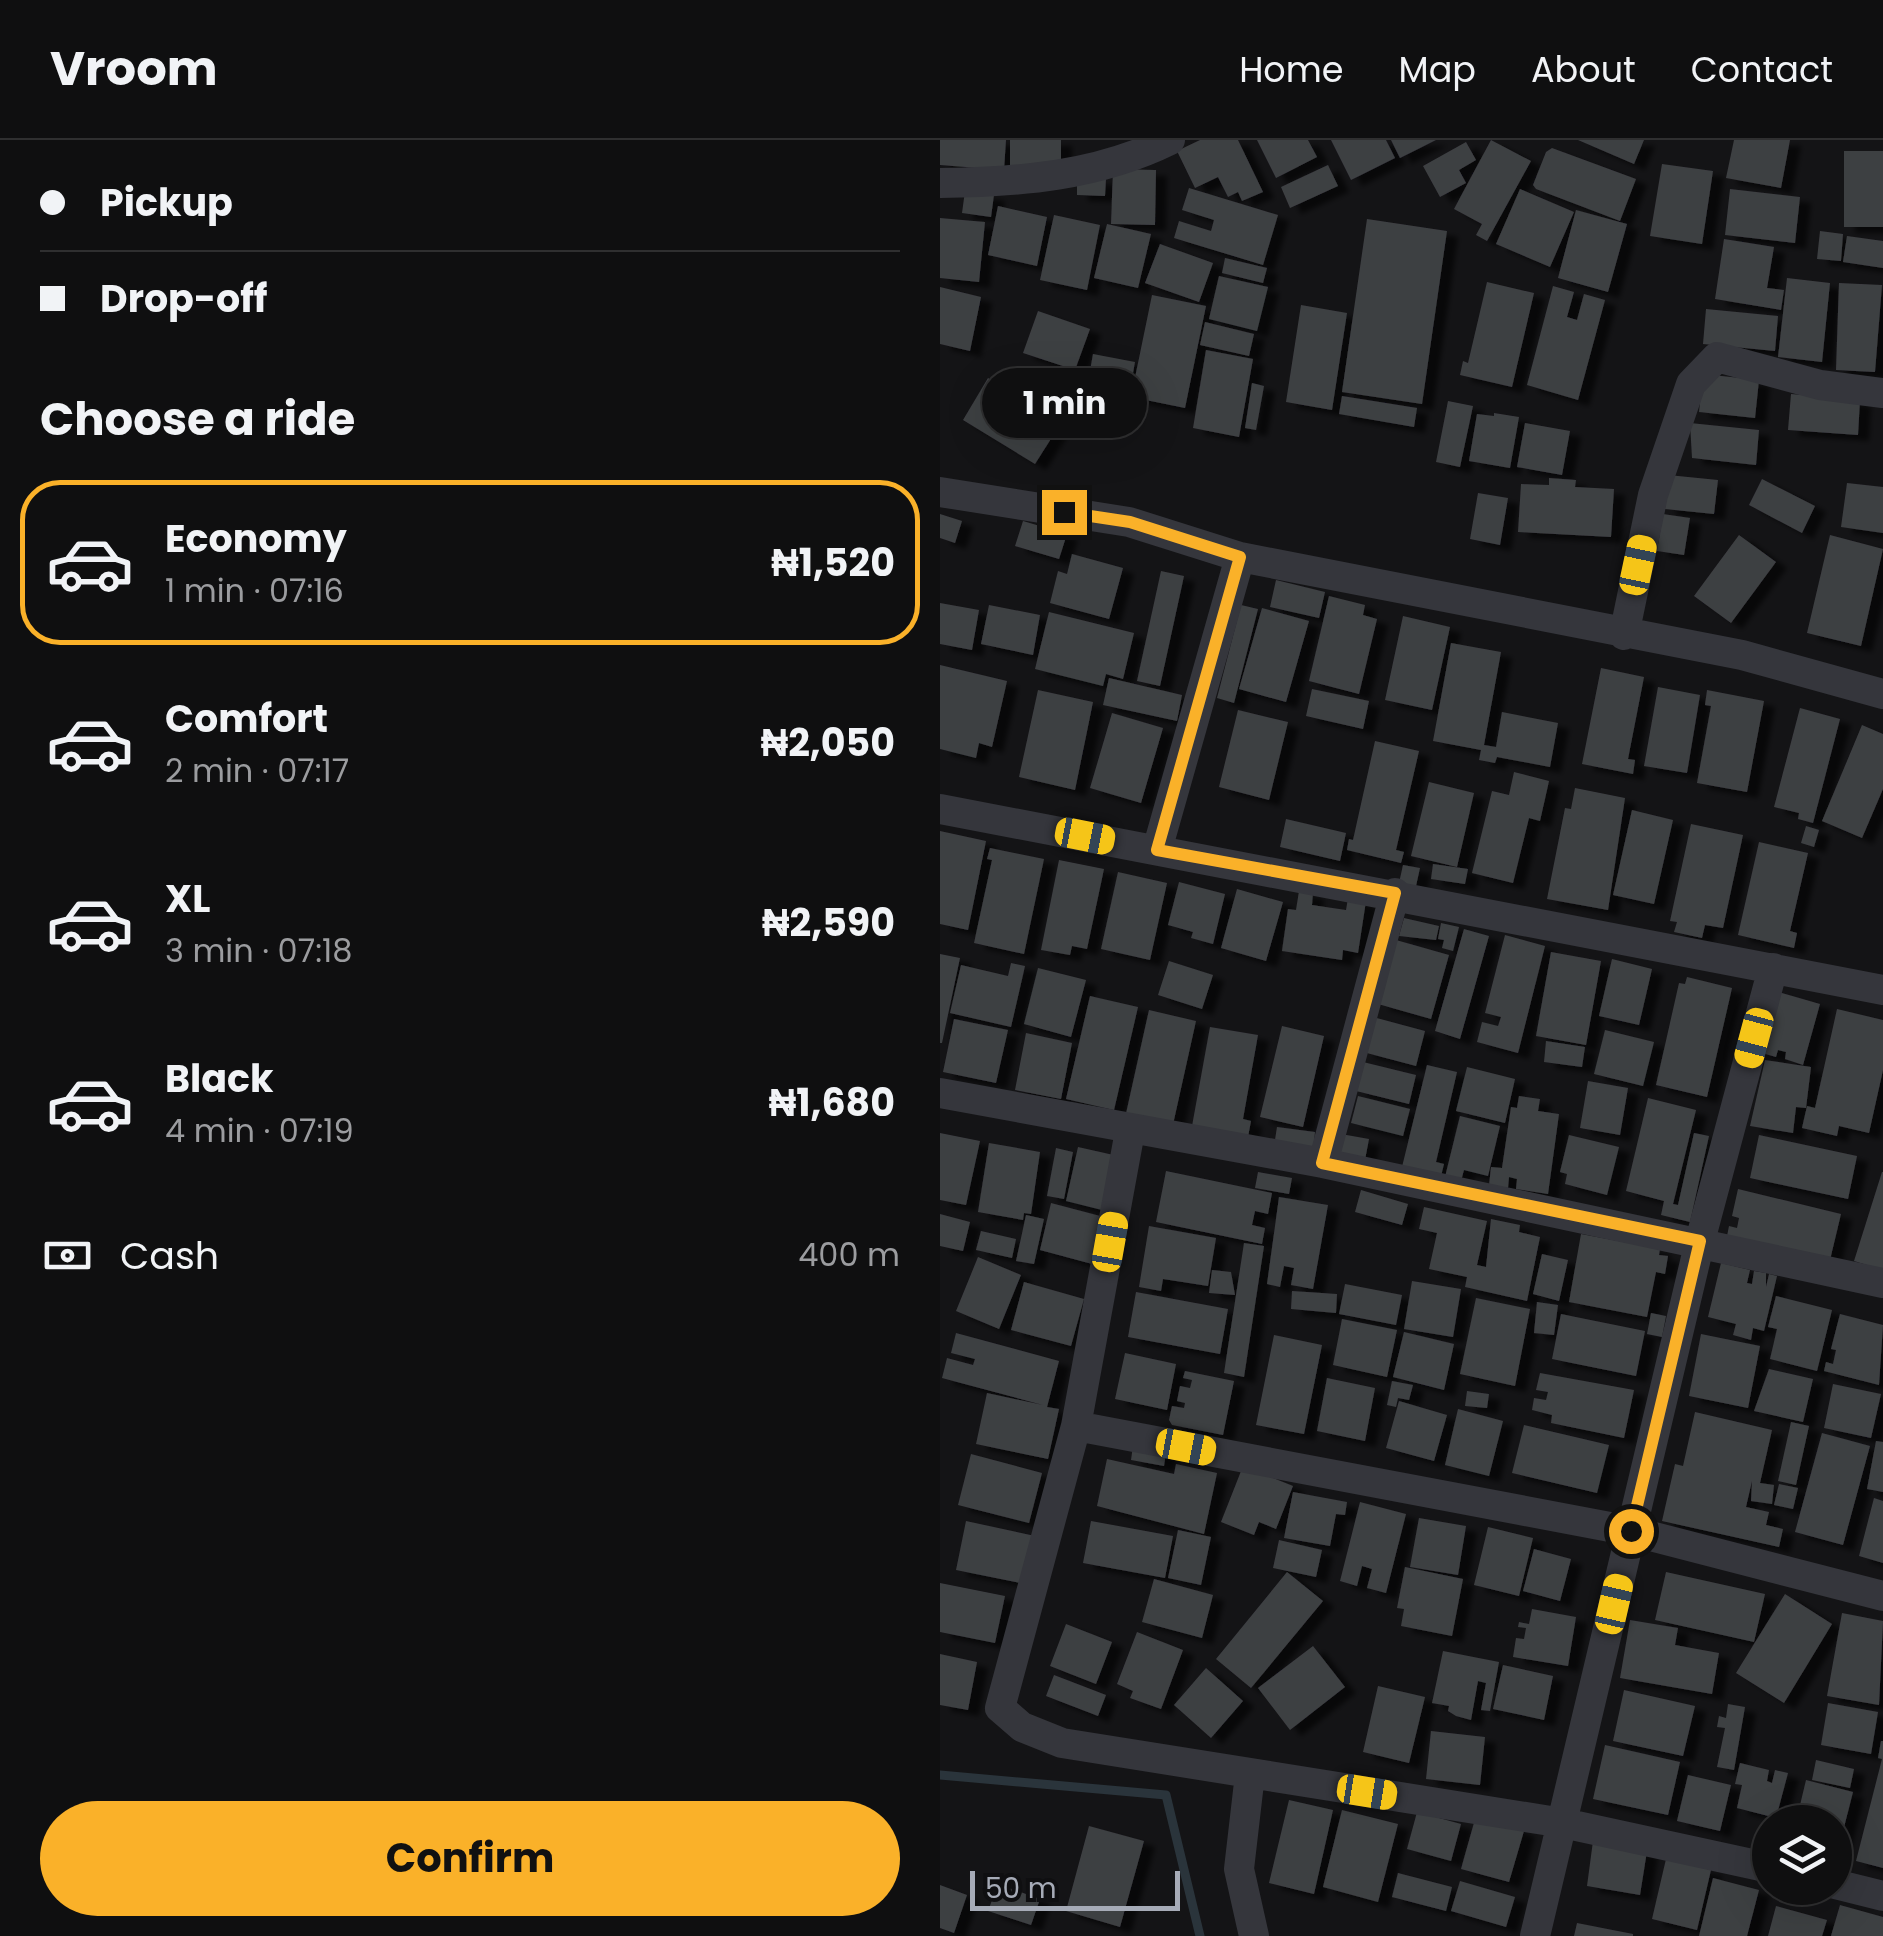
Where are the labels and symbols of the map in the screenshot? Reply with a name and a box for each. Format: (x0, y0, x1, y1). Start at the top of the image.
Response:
callout: 1 min (982, 367, 1146, 437)
route end (1042, 490, 1087, 535)
car (1617, 533, 1659, 597)
car (1053, 816, 1117, 856)
car (1732, 1005, 1776, 1071)
car (1090, 1210, 1130, 1274)
car (1154, 1427, 1218, 1467)
route start (1609, 1509, 1654, 1554)
car (1593, 1571, 1635, 1637)
car (1335, 1772, 1399, 1812)
scale bar (970, 1866, 1180, 1910)

